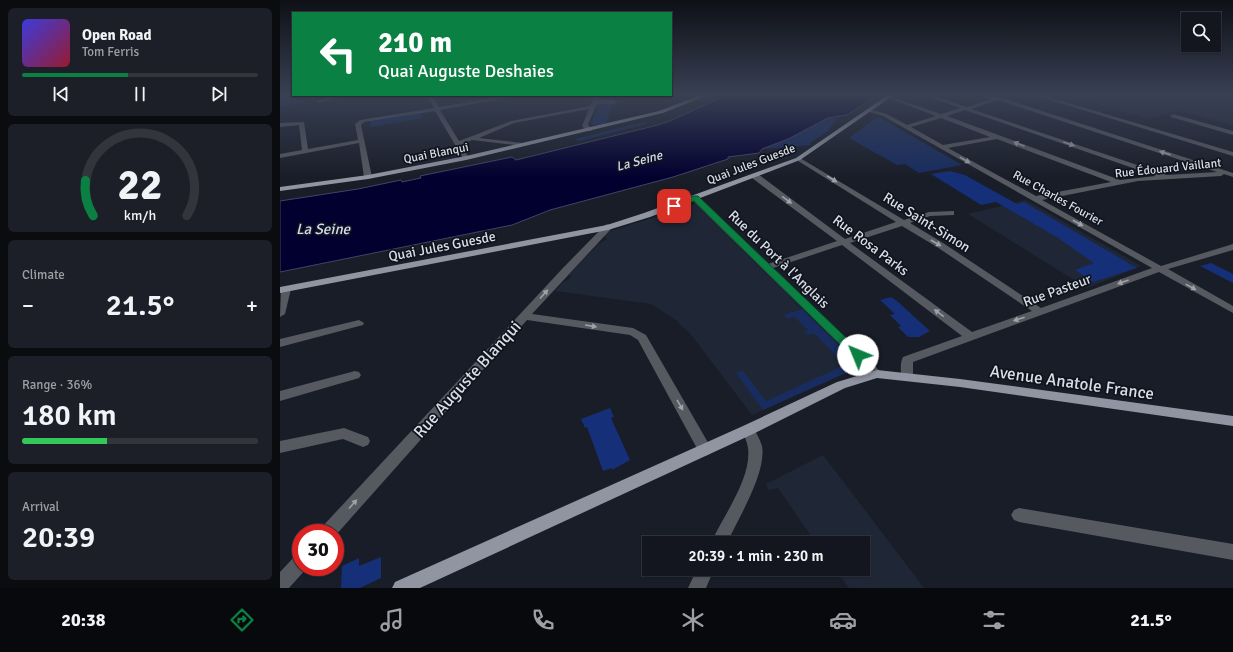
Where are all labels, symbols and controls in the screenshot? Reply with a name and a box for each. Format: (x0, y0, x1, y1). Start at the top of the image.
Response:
map controls (1181, 12, 1221, 52)
button: search (1181, 12, 1221, 52)
text: Open Road (82, 26, 152, 44)
text: 210 m (378, 26, 452, 60)
icon: left (312, 28, 364, 80)
text: Tom Ferris (82, 44, 139, 60)
text: Quai Auguste Deshaies (378, 60, 554, 82)
icon: previous (50, 83, 72, 105)
icon: pause (129, 83, 151, 105)
icon: next (208, 83, 230, 105)
street label: Quai Blanqui (402, 140, 470, 167)
street label: Quai Jules Guesde (705, 141, 798, 188)
one-way arrow (1012, 141, 1024, 147)
one-way arrow (1063, 141, 1075, 147)
water label: La Seine (615, 147, 665, 175)
one-way arrow (1158, 150, 1170, 156)
street label: Rue Édouard Vaillant (1114, 155, 1222, 182)
one-way arrow (959, 157, 970, 164)
text: 22 (118, 160, 162, 211)
street label: Rue Charles Fourier (1010, 167, 1106, 230)
one-way arrow (827, 175, 837, 183)
pin (657, 189, 691, 223)
street label: Rue Saint-Simon (880, 189, 973, 256)
icon: arrive (663, 195, 685, 217)
one-way arrow (781, 195, 792, 204)
text: km/h (124, 207, 156, 224)
street label: Rue du Port à l'Anglais (725, 207, 833, 312)
street label: Rue Rosa Parks (829, 211, 912, 279)
water label: La Seine (296, 220, 352, 238)
one-way arrow (1072, 220, 1084, 227)
street label: Quai Jules Guesde (387, 228, 497, 265)
one-way arrow (930, 239, 942, 246)
text: Climate (22, 267, 65, 283)
street label: Rue Pasteur (1021, 270, 1094, 311)
one-way arrow (1116, 280, 1128, 286)
one-way arrow (1186, 284, 1197, 290)
text: 21.5° (106, 287, 174, 324)
one-way arrow (540, 289, 549, 299)
text: − (22, 292, 34, 319)
text: + (246, 292, 258, 319)
one-way arrow (934, 308, 945, 317)
street label: Rue Auguste Blanqui (409, 316, 526, 442)
one-way arrow (1013, 317, 1025, 323)
one-way arrow (585, 323, 597, 329)
position arrow (837, 334, 879, 376)
street label: Avenue Anatole France (988, 361, 1155, 404)
text: Range · 36% (22, 377, 92, 393)
text: 180 km (22, 397, 117, 434)
one-way arrow (676, 399, 683, 411)
text: Arrival (22, 499, 59, 515)
one-way arrow (349, 499, 358, 509)
text: 20:39 (22, 519, 95, 556)
speed limit sign: 30 (292, 524, 344, 576)
text: 20:39 · 1 min · 230 m (689, 547, 823, 565)
icon: directions (228, 606, 256, 634)
icon: music (378, 606, 406, 634)
icon: phone (529, 606, 557, 634)
icon: climate (679, 606, 707, 634)
icon: car (829, 606, 857, 634)
icon: filters (980, 606, 1008, 634)
text: 20:38 (61, 609, 105, 631)
text: 21.5° (1130, 609, 1172, 631)

